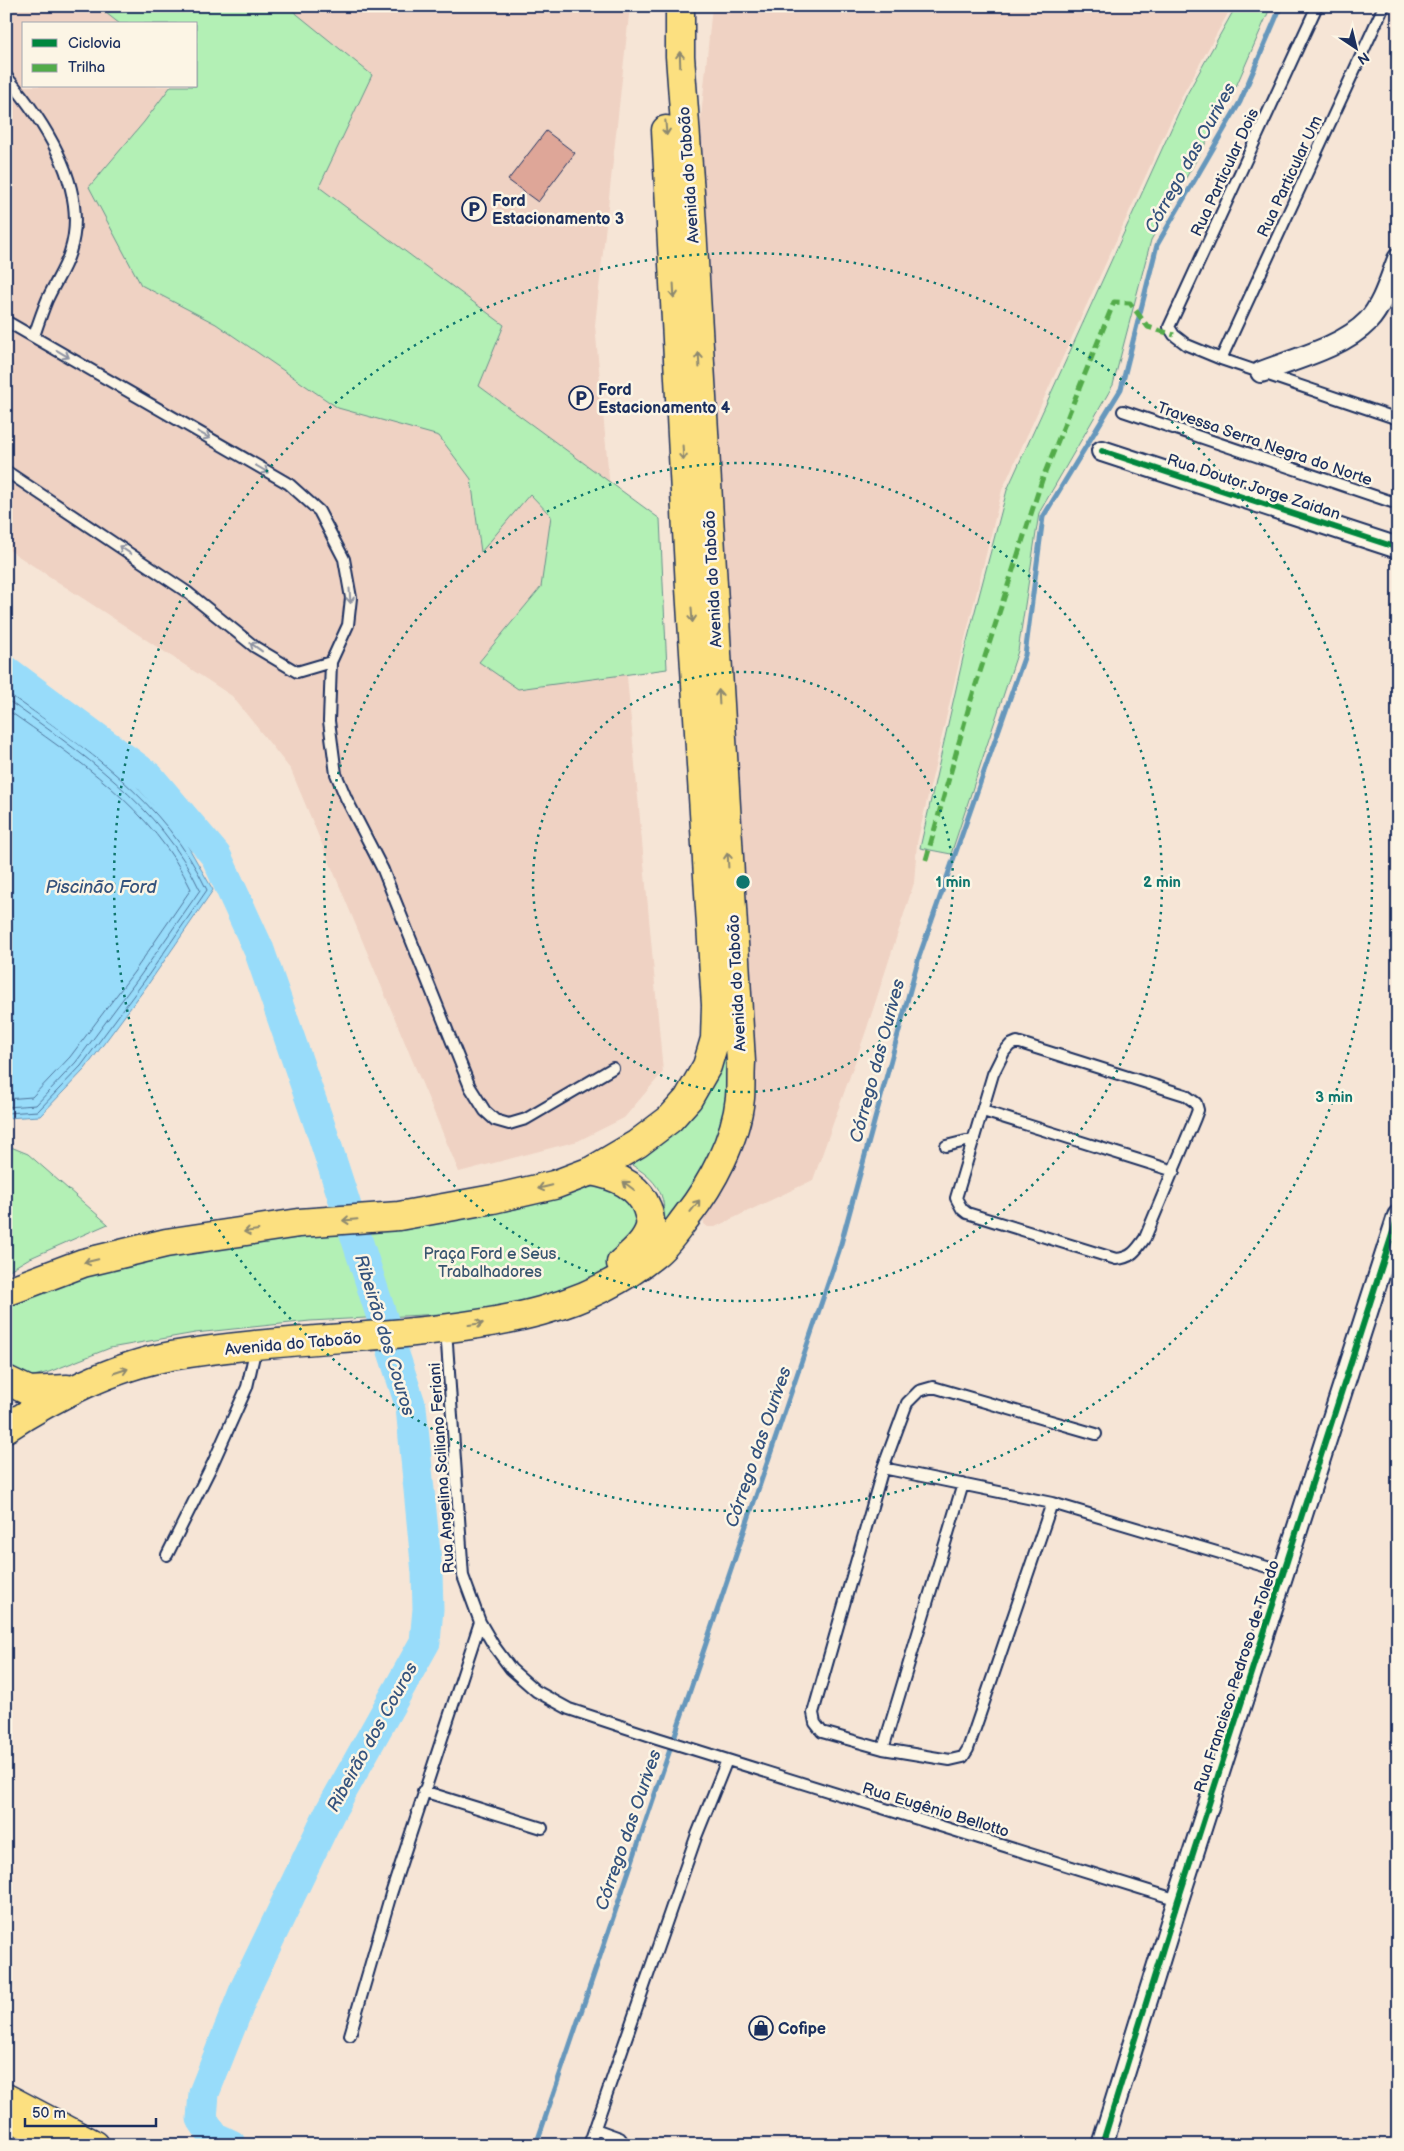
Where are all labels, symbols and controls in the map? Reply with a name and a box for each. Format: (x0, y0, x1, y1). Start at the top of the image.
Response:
legend (22, 22, 198, 88)
north arrow (1332, 22, 1382, 72)
text: Ciclovia (68, 34, 121, 53)
text: N (1354, 48, 1372, 68)
one-way arrow (676, 51, 685, 67)
text: Trilha (68, 58, 105, 77)
water label: Córrego das Ourives (1140, 79, 1240, 237)
street label: Avenida do Taboão (675, 106, 704, 244)
street label: Rua Particular Dois (1187, 106, 1263, 240)
street label: Rua Particular Um (1254, 113, 1327, 240)
one-way arrow (662, 120, 671, 136)
place label: Ford Estacionamento 3 (492, 192, 624, 229)
parking icon: Ford Estacionamento 3 (461, 196, 487, 222)
one-way arrow (670, 282, 679, 298)
one-way arrow (56, 350, 70, 360)
one-way arrow (695, 353, 704, 369)
place label: Ford Estacionamento 4 (598, 381, 731, 418)
parking icon: Ford Estacionamento 4 (568, 385, 594, 411)
street label: Travessa Serra Negra do Norte (1155, 399, 1375, 490)
one-way arrow (197, 430, 212, 440)
one-way arrow (678, 445, 687, 461)
street label: Rua Doutor Jorge Zaidan (1164, 450, 1343, 524)
one-way arrow (255, 464, 269, 474)
street label: Avenida do Taboão (700, 510, 727, 648)
one-way arrow (118, 545, 132, 555)
one-way arrow (345, 587, 355, 603)
one-way arrow (687, 607, 696, 623)
one-way arrow (249, 642, 263, 652)
one-way arrow (714, 690, 723, 706)
one-way arrow (724, 852, 733, 868)
centre of rings (734, 873, 752, 891)
text: 1 min (935, 873, 971, 892)
text: 2 min (1143, 873, 1181, 892)
water label: Piscinão Ford (45, 877, 157, 898)
street label: Avenida do Taboão (724, 914, 751, 1052)
water label: Córrego das Ourives (846, 977, 909, 1145)
text: 3 min (1315, 1088, 1353, 1107)
one-way arrow (623, 1181, 636, 1192)
one-way arrow (537, 1183, 553, 1192)
one-way arrow (689, 1200, 700, 1213)
one-way arrow (342, 1215, 358, 1224)
one-way arrow (243, 1226, 259, 1236)
park label: Praça Ford e Seus Trabalhadores (423, 1245, 557, 1282)
water label: Ribeirão dos Couros (350, 1252, 419, 1418)
one-way arrow (84, 1257, 100, 1267)
one-way arrow (467, 1319, 483, 1329)
street label: Avenida do Taboão (224, 1329, 362, 1360)
street label: Rua Angelina Sciliano Feriani (426, 1362, 459, 1574)
water label: Córrego das Ourives (721, 1364, 796, 1530)
one-way arrow (113, 1366, 128, 1375)
street label: Rua Francisco Pedroso de Toledo (1191, 1558, 1284, 1795)
water label: Ribeirão dos Couros (323, 1659, 422, 1815)
water label: Córrego das Ourives (591, 1747, 666, 1913)
street label: Rua Eugênio Bellotto (860, 1779, 1011, 1842)
shop icon: Cofipe (748, 2015, 774, 2041)
place label: Cofipe (778, 2020, 826, 2039)
scale bar (25, 2096, 156, 2128)
text: 50 m (32, 2104, 66, 2123)

